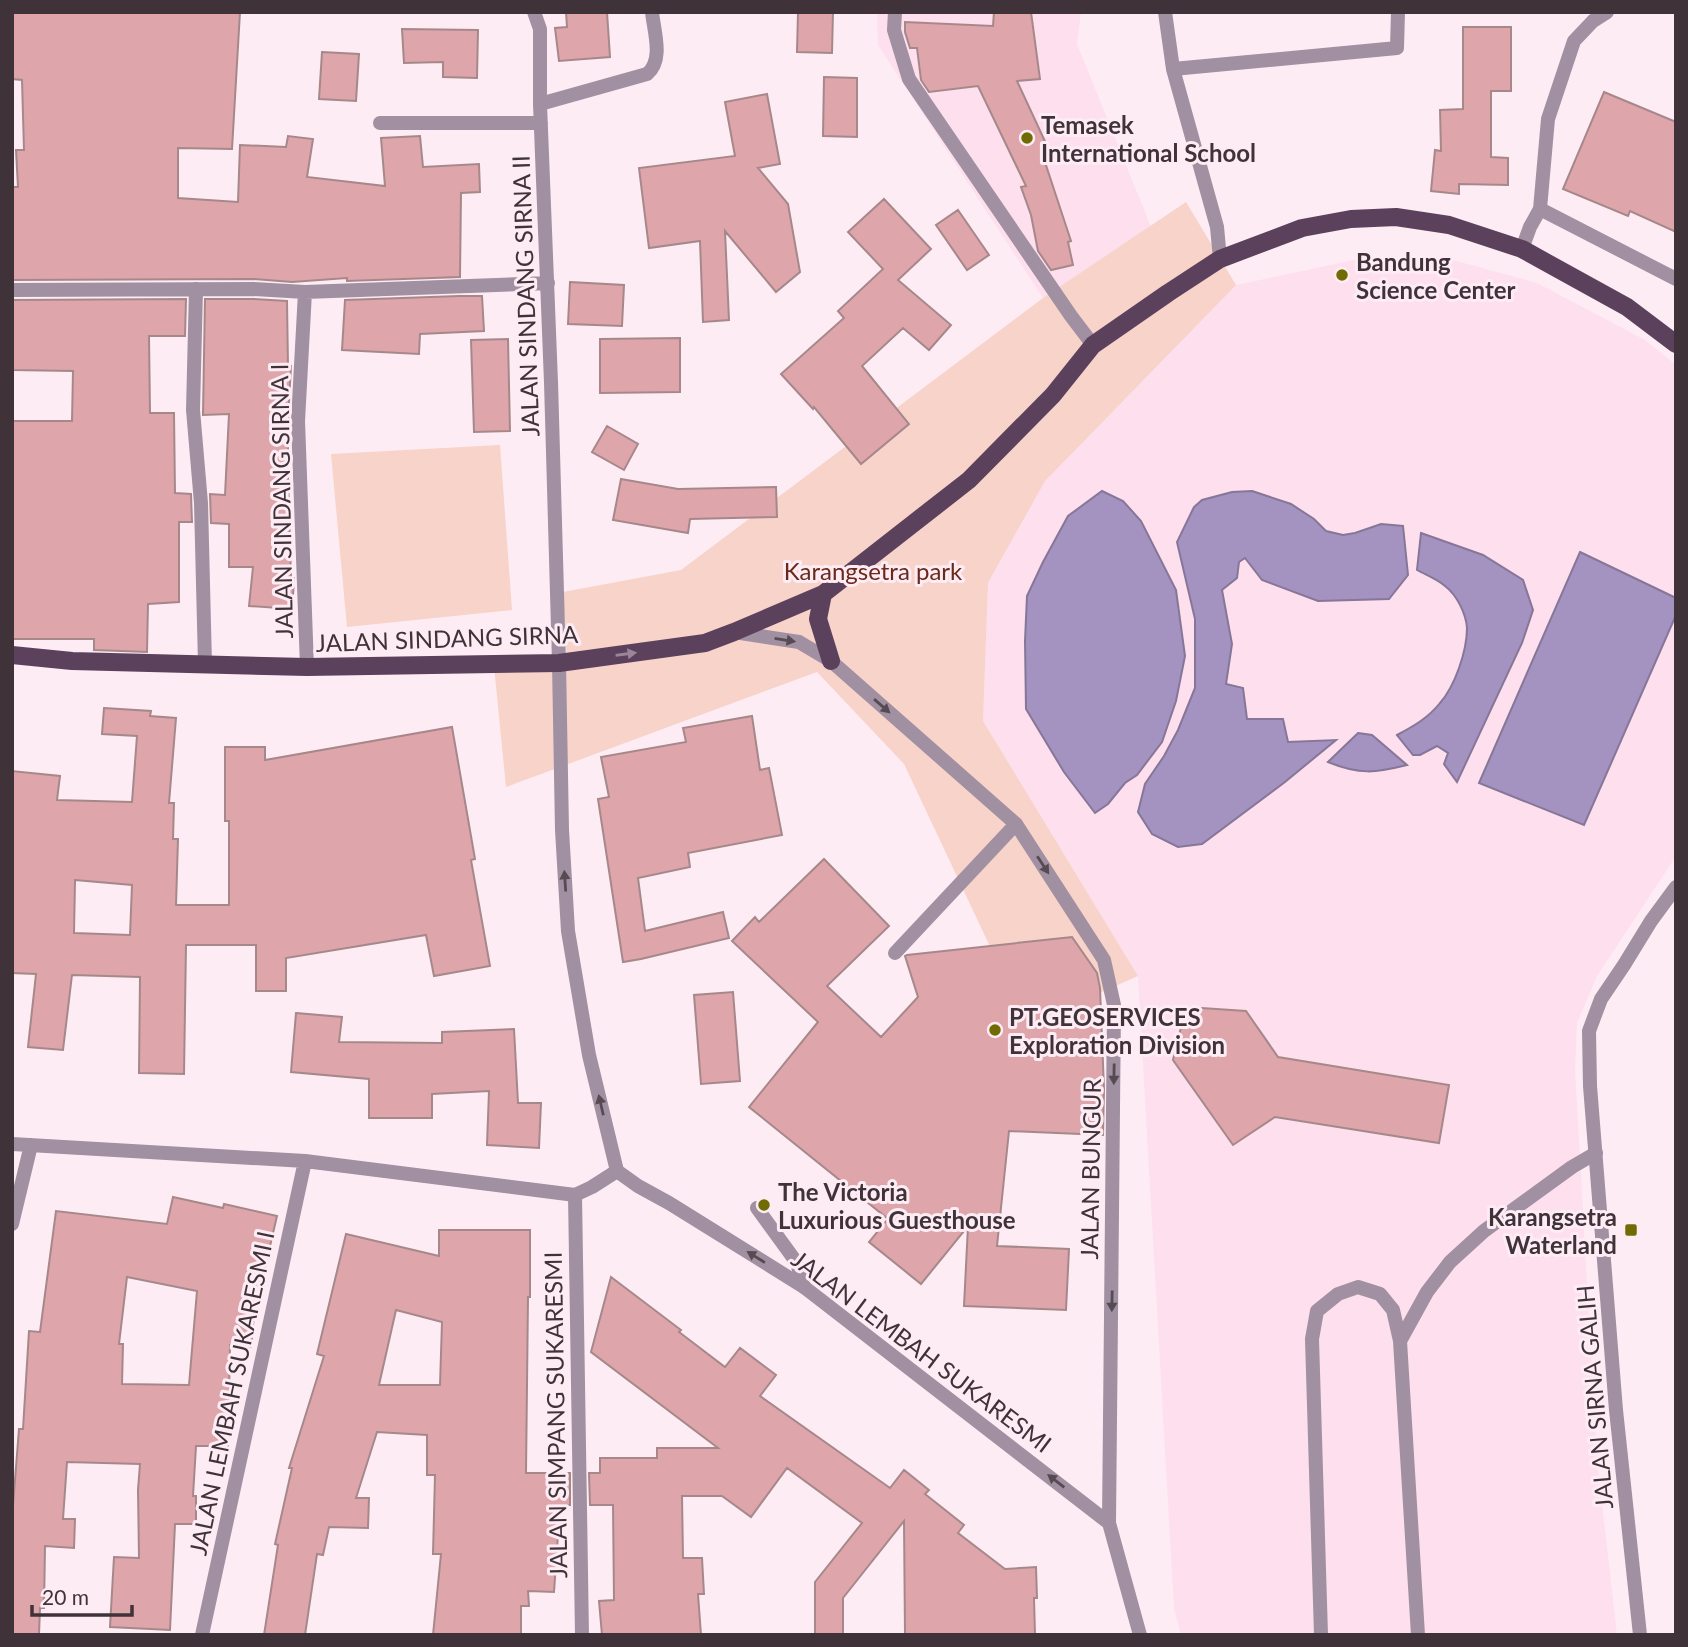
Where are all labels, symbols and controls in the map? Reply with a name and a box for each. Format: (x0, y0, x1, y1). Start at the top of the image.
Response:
place label: Temasek International School (1041, 110, 1256, 167)
marker: Temasek International School (1019, 130, 1035, 146)
street label: JALAN SINDANG SIRNA II (506, 155, 544, 437)
place label: Bandung Science Center (1356, 247, 1516, 304)
marker: Bandung Science Center (1334, 267, 1350, 283)
street label: JALAN SINDANG SIRNA I (264, 363, 298, 639)
park label: Karangsetra park (784, 556, 963, 585)
street label: JALAN SINDANG SIRNA (315, 619, 579, 657)
one-way arrow (774, 635, 796, 646)
one-way arrow (615, 648, 637, 659)
one-way arrow (874, 698, 891, 713)
one-way arrow (1036, 856, 1049, 875)
one-way arrow (559, 869, 570, 891)
place label: PT.GEOSERVICES Exploration Division (1009, 1002, 1225, 1059)
marker: PT.GEOSERVICES Exploration Division (987, 1022, 1003, 1038)
one-way arrow (1108, 1063, 1120, 1085)
street label: JALAN BUNGUR (1074, 1078, 1106, 1260)
one-way arrow (595, 1094, 606, 1116)
place label: The Victoria Luxurious Guesthouse (778, 1177, 1016, 1234)
marker: The Victoria Luxurious Guesthouse (756, 1197, 772, 1213)
place label: Karangsetra Waterland (1488, 1202, 1617, 1259)
marker: Karangsetra Waterland (1623, 1222, 1639, 1238)
street label: JALAN LEMBAH SUKARESMI I (182, 1228, 280, 1558)
street label: JALAN LEMBAH SUKARESMI (787, 1244, 1057, 1458)
one-way arrow (747, 1250, 766, 1263)
street label: JALAN SIMPANG SUKARESMI (538, 1252, 572, 1578)
street label: JALAN SIRNA GALIH (1570, 1284, 1618, 1510)
one-way arrow (1106, 1290, 1117, 1312)
one-way arrow (1047, 1474, 1065, 1489)
scale bar (32, 1574, 131, 1618)
text: 20 m (42, 1584, 89, 1609)

